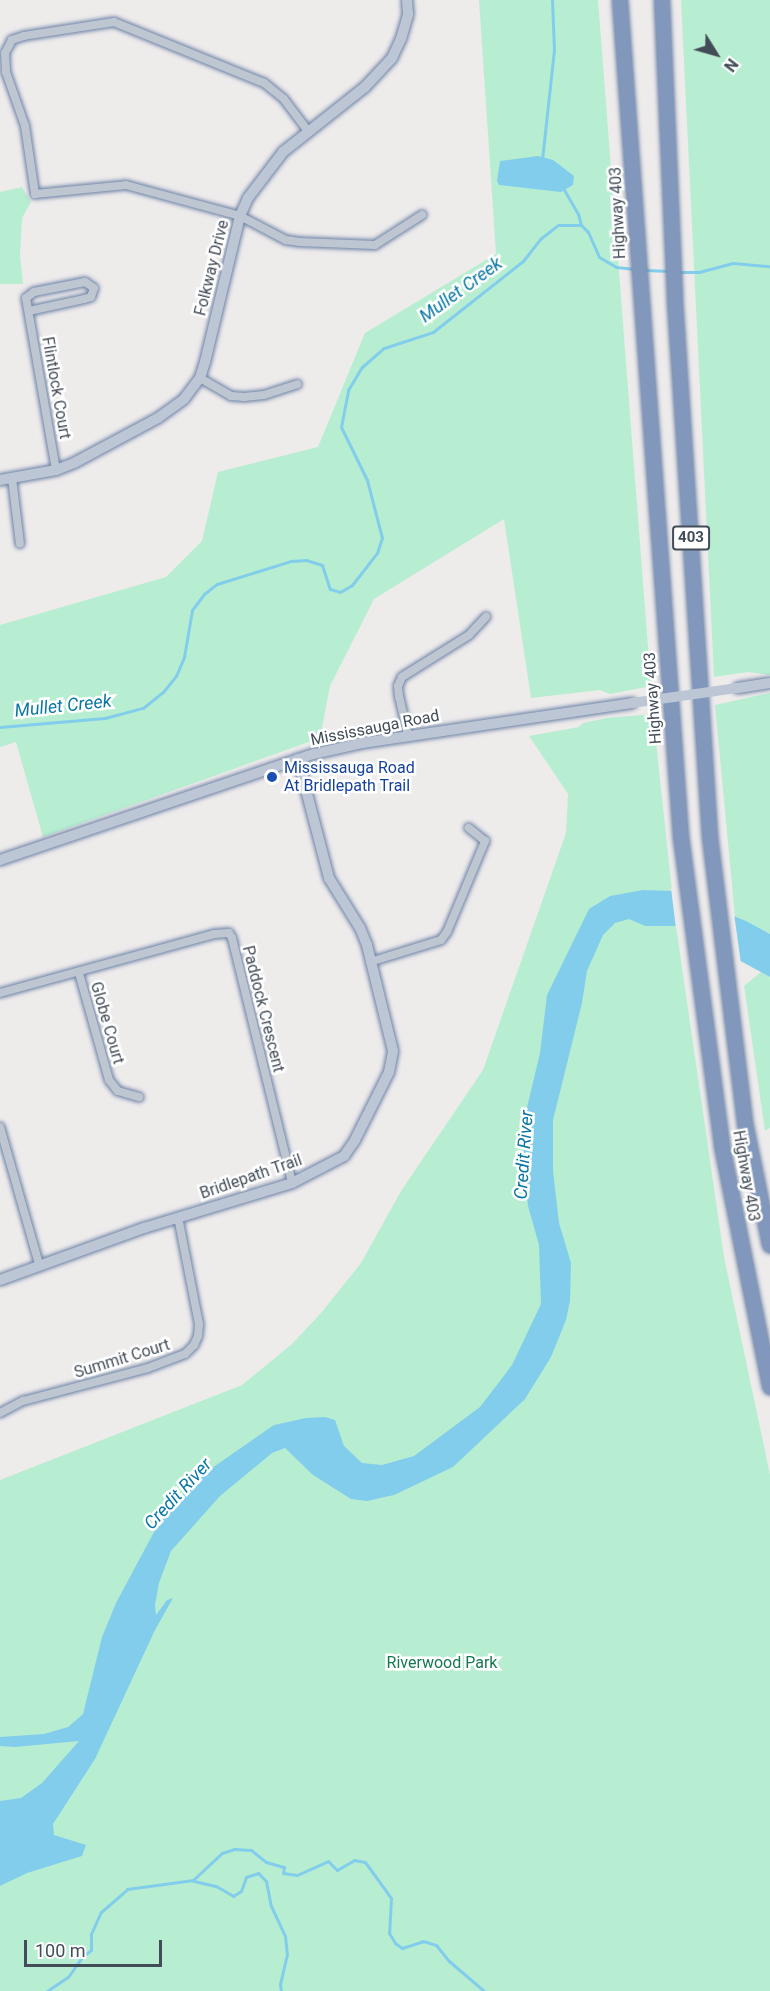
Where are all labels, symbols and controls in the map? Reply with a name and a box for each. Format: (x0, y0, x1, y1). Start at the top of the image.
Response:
north arrow (686, 24, 746, 84)
text: N (720, 55, 742, 75)
street label: Highway 403 (606, 166, 630, 260)
street label: Folkway Drive (191, 218, 233, 318)
water label: Mullet Creek (415, 253, 507, 327)
street label: Flintlock Court (38, 335, 74, 441)
road number: 403 (672, 526, 710, 550)
street label: Highway 403 (640, 651, 666, 745)
water label: Mullet Creek (14, 690, 112, 722)
street label: Mississauga Road (309, 706, 441, 750)
place label: Mississauga Road At Bridlepath Trail (284, 758, 415, 796)
marker: Mississauga Road At Bridlepath Trail (265, 770, 279, 784)
street label: Paddock Crescent (238, 944, 288, 1074)
street label: Globe Court (86, 980, 128, 1066)
water label: Credit River (510, 1110, 538, 1200)
street label: Highway 403 (729, 1129, 763, 1223)
street label: Bridlepath Trail (197, 1151, 305, 1203)
street label: Summit Court (72, 1335, 172, 1383)
water label: Credit River (140, 1454, 216, 1534)
park label: Riverwood Park (387, 1653, 497, 1673)
scale bar (27, 1928, 165, 1966)
text: 100 m (35, 1940, 86, 1961)

